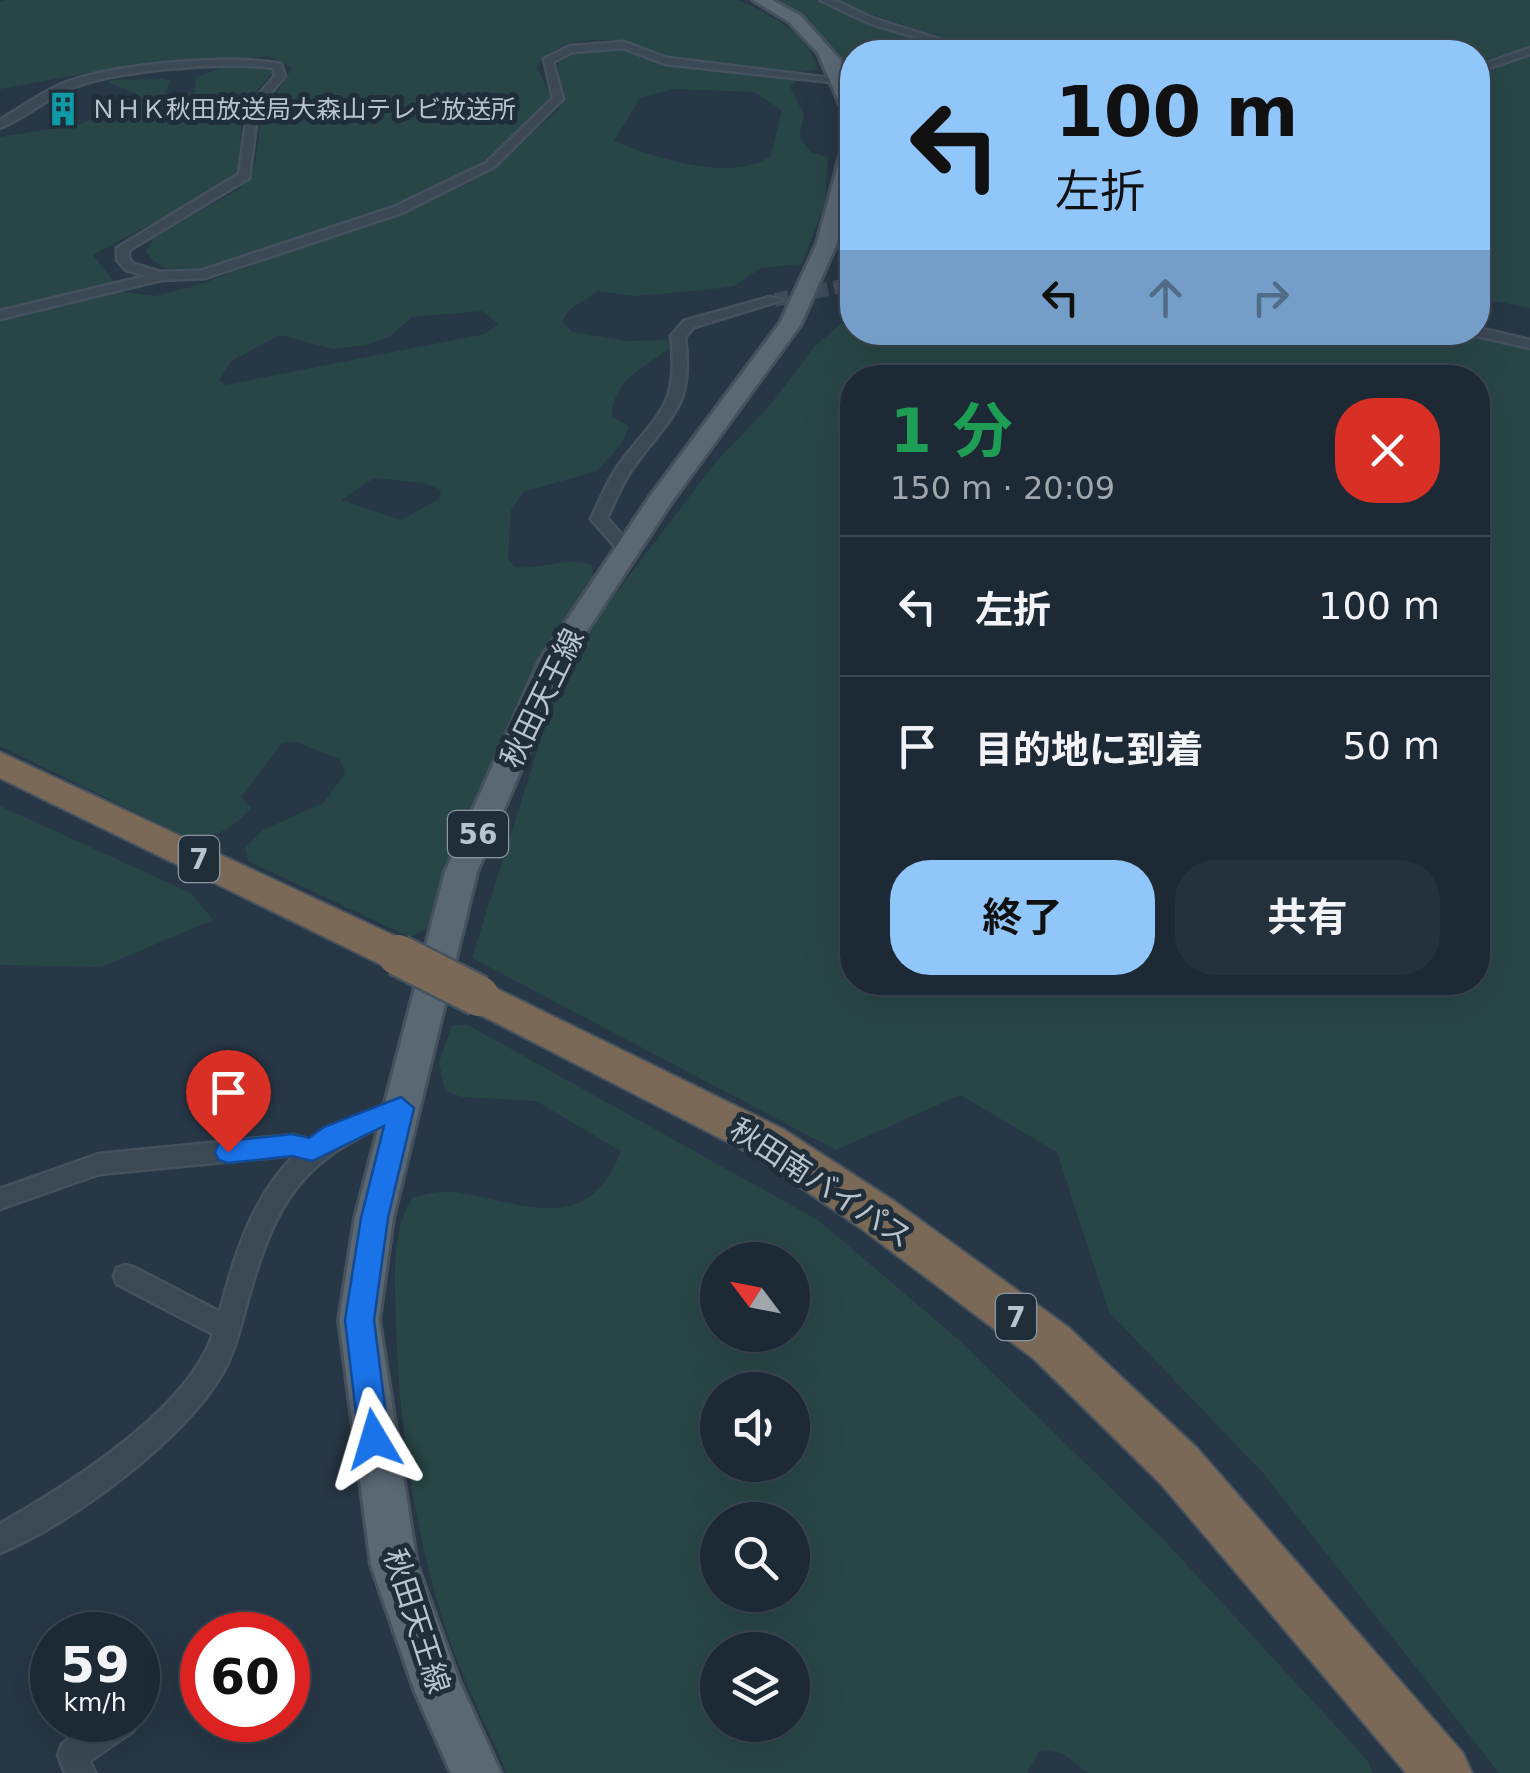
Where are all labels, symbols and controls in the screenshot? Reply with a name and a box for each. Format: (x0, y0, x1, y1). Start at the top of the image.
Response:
text: 100 m (1055, 71, 1298, 153)
icon: left (890, 80, 1020, 210)
building icon: ＮＨＫ秋田放送局大森山テレビ放送所 (44, 90, 82, 128)
place label: ＮＨＫ秋田放送局大森山テレビ放送所 (91, 95, 516, 124)
text: 左折 (1055, 165, 1145, 218)
icon: left (1033, 270, 1088, 325)
icon: ahead (1138, 270, 1193, 325)
icon: right (1243, 270, 1298, 325)
text: 1 分 (890, 396, 1013, 466)
button: close (1335, 398, 1440, 503)
text: 150 m · 20:09 (890, 469, 1115, 507)
icon: left (890, 579, 945, 634)
text: 100 m (1318, 584, 1440, 628)
text: 左折 (975, 588, 1051, 632)
street label: 秋田天王線 (493, 623, 591, 773)
icon: arrive (890, 719, 945, 774)
text: 50 m (1343, 724, 1440, 768)
text: 目的地に到着 (975, 728, 1203, 772)
road number: 56 (448, 811, 508, 857)
road number: 7 (179, 836, 219, 882)
button: 終了 (890, 860, 1155, 975)
button: 共有 (1175, 860, 1440, 975)
pin (186, 1050, 271, 1153)
icon: arrive (201, 1065, 256, 1120)
street label: 秋田南バイパス (724, 1111, 918, 1255)
north arrow (700, 1242, 810, 1352)
map controls (700, 1242, 810, 1742)
road number: 7 (996, 1294, 1036, 1340)
button: sound (700, 1372, 810, 1482)
position arrow (322, 1387, 426, 1491)
button: search (700, 1502, 810, 1612)
street label: 秋田天王線 (377, 1544, 457, 1698)
speed limit sign: 60 (180, 1612, 310, 1742)
button: layers (700, 1632, 810, 1742)
text: 59 (60, 1636, 130, 1694)
text: km/h (63, 1688, 127, 1717)

